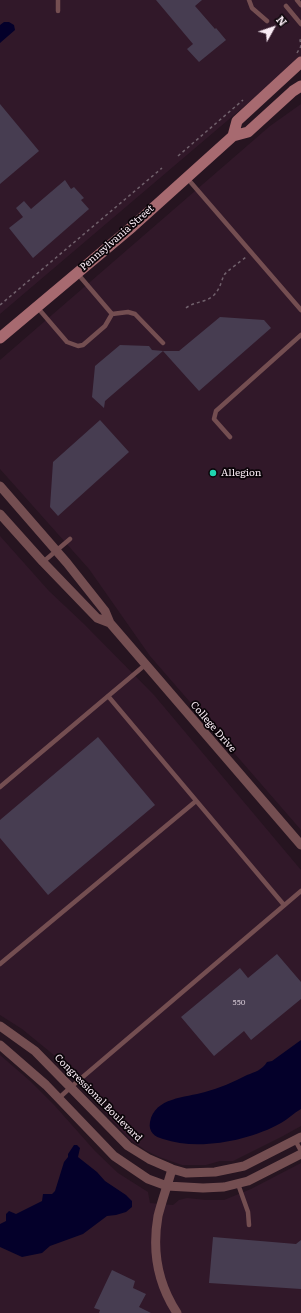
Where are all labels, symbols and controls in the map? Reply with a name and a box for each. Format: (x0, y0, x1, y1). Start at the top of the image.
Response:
north arrow (253, 8, 293, 48)
text: N (273, 12, 291, 29)
street label: Pennsylvania Street (78, 203, 156, 273)
place label: Allegion (221, 467, 261, 479)
marker: Allegion (208, 468, 218, 478)
street label: College Drive (188, 699, 238, 755)
house number: 550 (233, 998, 245, 1008)
street label: Congressional Boulevard (52, 1052, 144, 1144)

